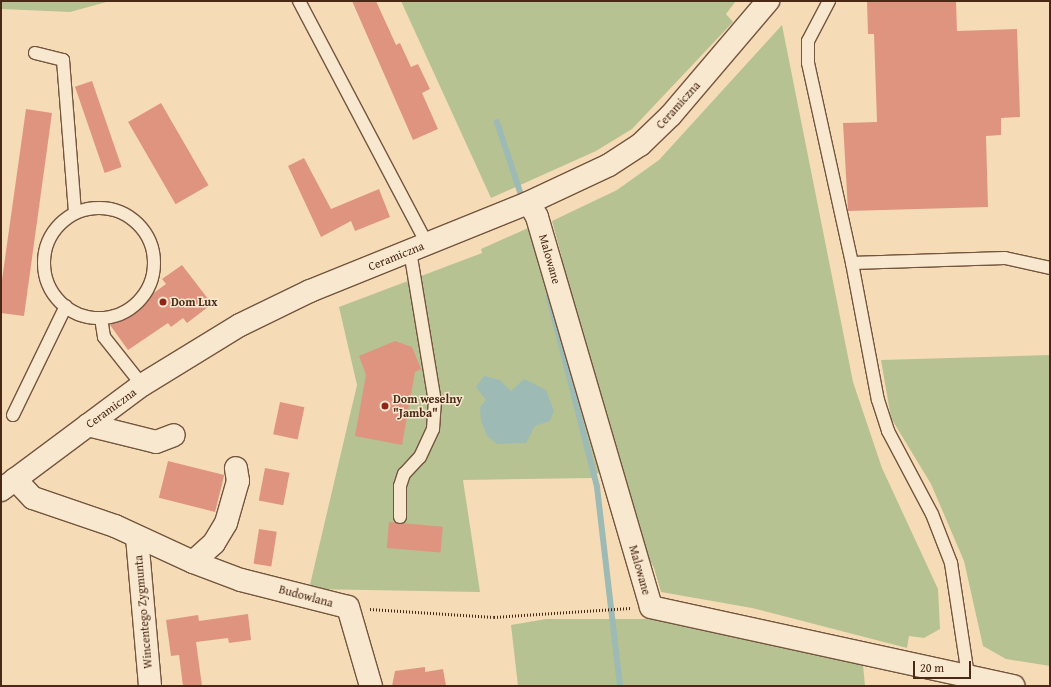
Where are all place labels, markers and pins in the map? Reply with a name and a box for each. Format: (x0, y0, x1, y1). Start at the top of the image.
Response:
place label: Dom Lux (171, 295, 218, 309)
marker: Dom Lux (158, 297, 168, 307)
place label: Dom weselny "Jamba" (393, 392, 462, 420)
marker: Dom weselny "Jamba" (380, 401, 390, 411)

